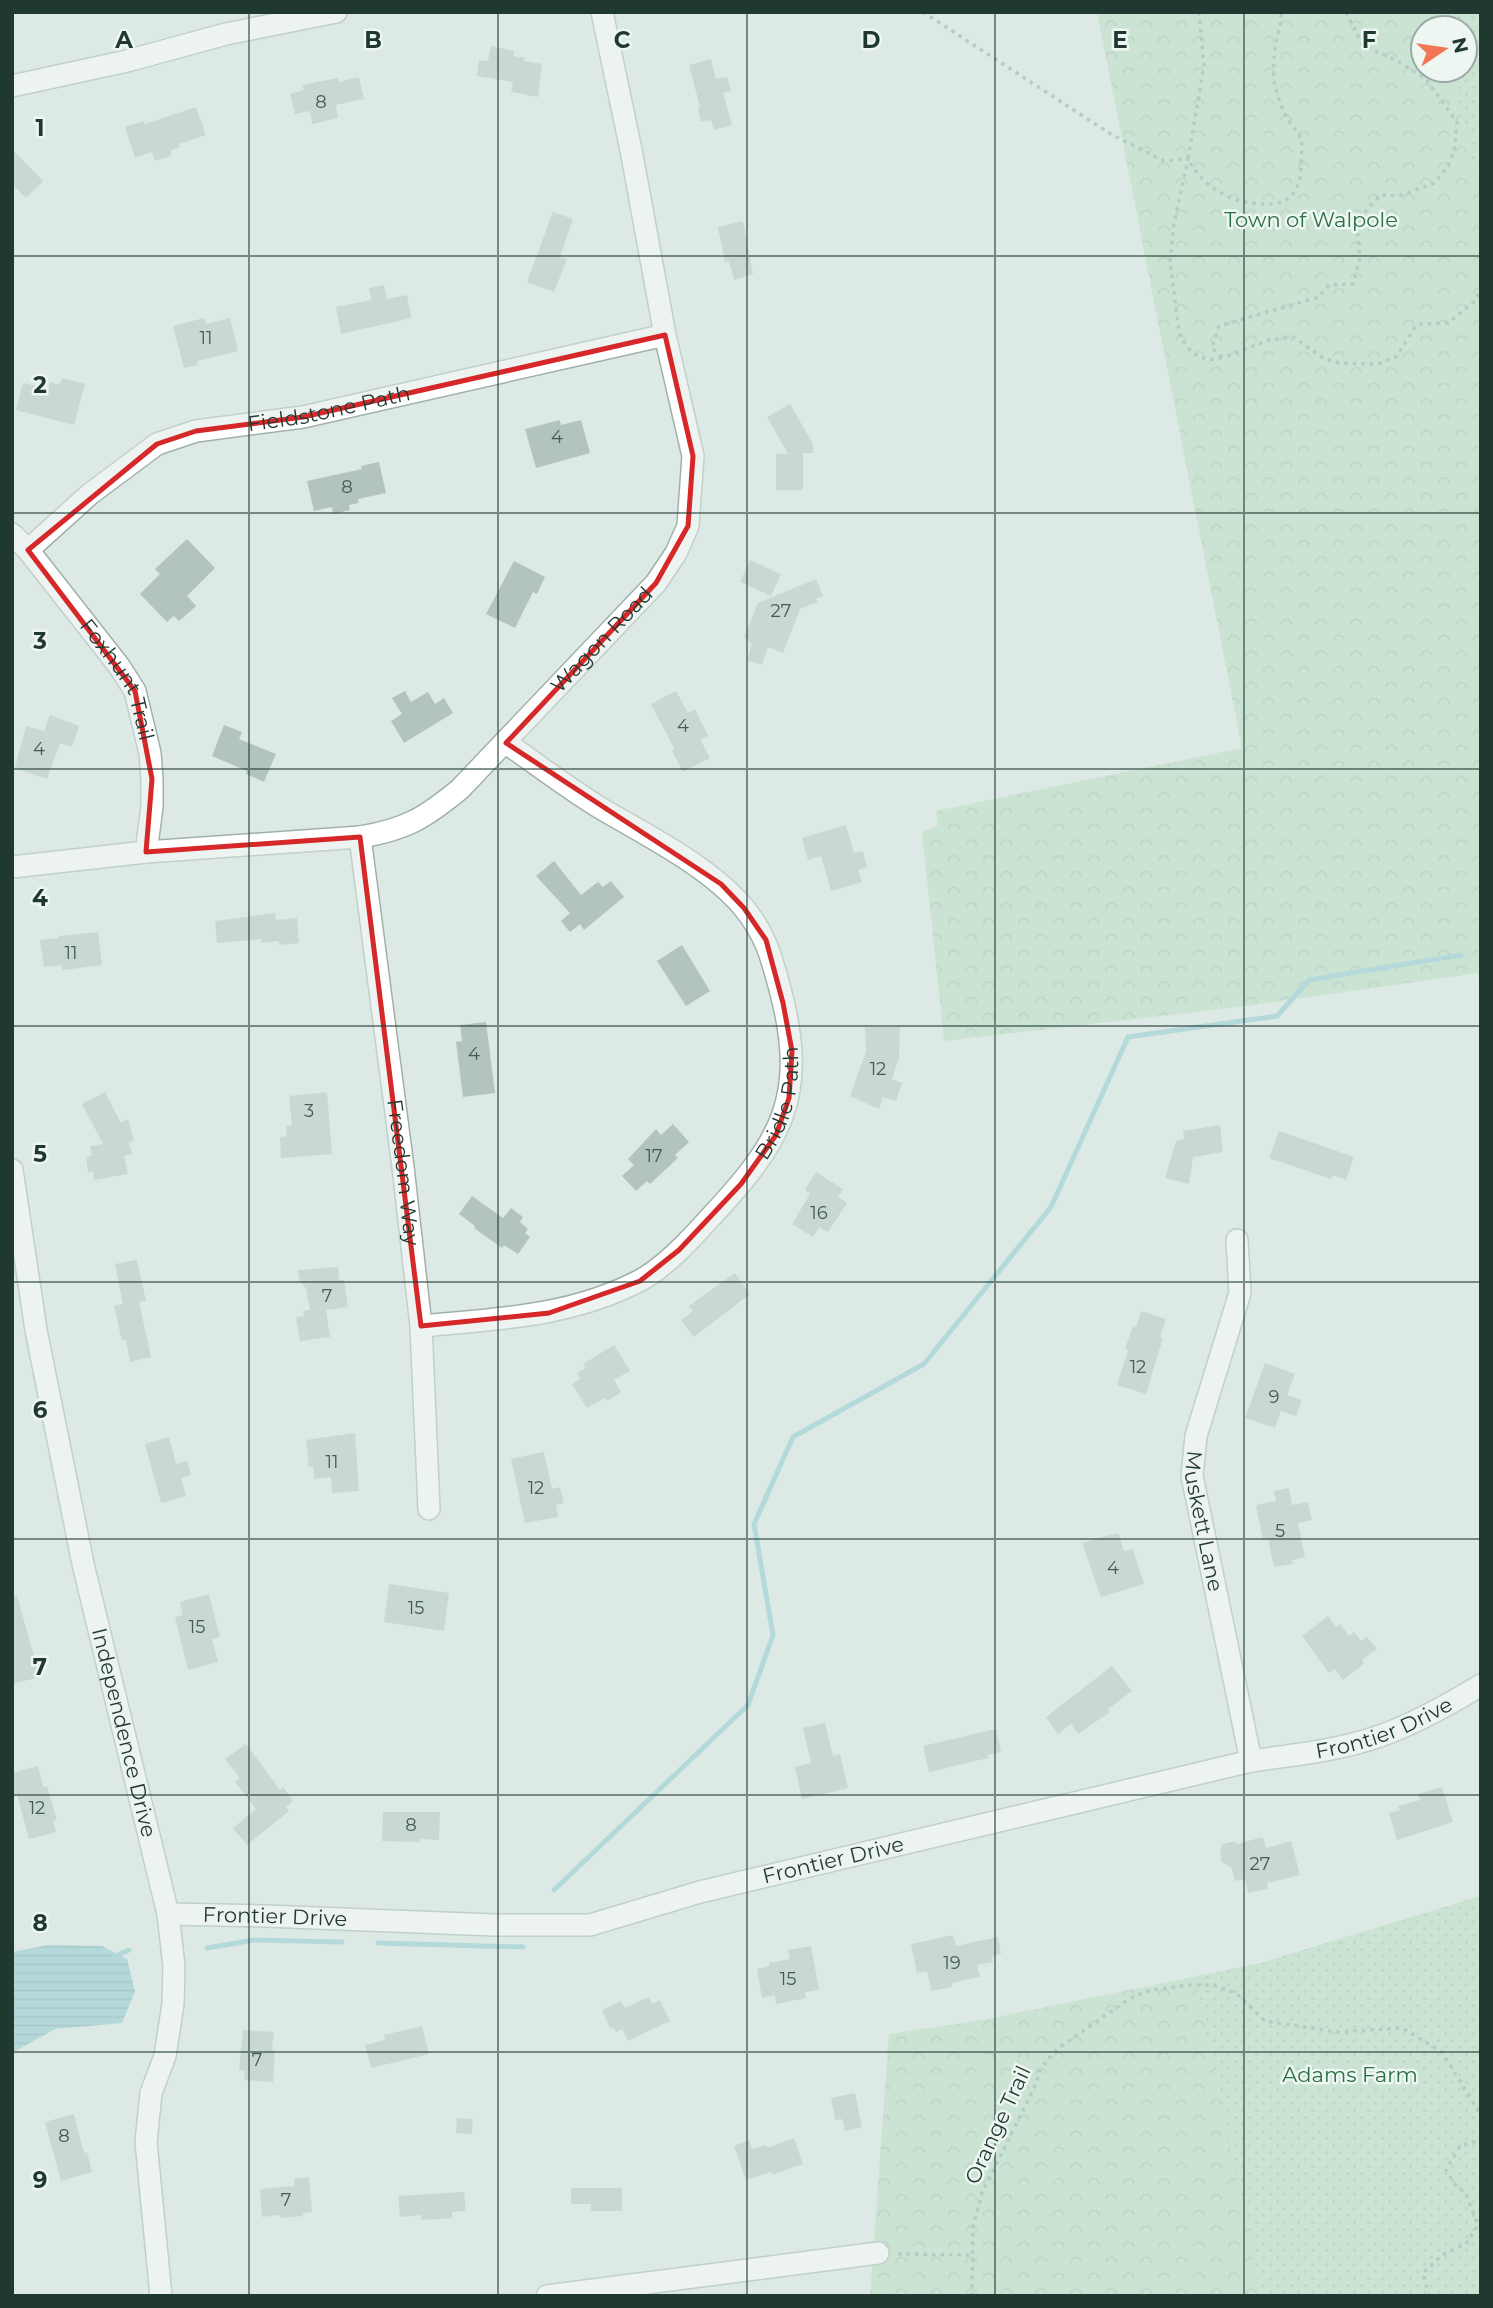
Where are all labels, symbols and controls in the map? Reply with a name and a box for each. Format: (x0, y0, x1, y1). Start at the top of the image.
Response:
north arrow (1409, 14, 1479, 84)
text: A (114, 26, 133, 54)
text: B (364, 26, 382, 54)
text: C (614, 26, 631, 54)
text: D (862, 26, 881, 54)
text: E (1112, 26, 1128, 54)
text: F (1362, 26, 1377, 54)
text: N (1447, 35, 1473, 55)
house number: 8 (315, 91, 327, 113)
text: 1 (35, 114, 45, 142)
park label: Town of Walpole (1224, 207, 1398, 232)
house number: 11 (200, 327, 213, 349)
text: 2 (33, 371, 47, 399)
street label: Fieldstone Path (246, 380, 412, 436)
house number: 4 (551, 426, 563, 448)
house number: 8 (341, 476, 353, 498)
street label: Wagon Road (545, 581, 658, 698)
house number: 27 (771, 600, 791, 622)
street label: Foxhunt Trail (75, 614, 160, 743)
text: 3 (32, 627, 47, 655)
house number: 4 (677, 715, 689, 737)
house number: 4 (33, 738, 45, 760)
text: 4 (32, 884, 48, 912)
house number: 11 (65, 942, 78, 964)
house number: 4 (468, 1043, 480, 1065)
street label: Bridle Path (749, 1046, 803, 1164)
house number: 12 (870, 1058, 886, 1080)
street label: Freedom Way (382, 1097, 425, 1247)
house number: 3 (304, 1100, 314, 1122)
text: 5 (33, 1140, 47, 1168)
house number: 17 (645, 1145, 663, 1167)
house number: 16 (810, 1202, 828, 1224)
house number: 7 (322, 1285, 332, 1307)
house number: 12 (1130, 1356, 1146, 1378)
house number: 9 (1269, 1386, 1280, 1408)
text: 6 (33, 1396, 48, 1424)
street label: Muskett Lane (1179, 1449, 1229, 1594)
house number: 11 (326, 1451, 339, 1473)
house number: 12 (528, 1477, 544, 1499)
house number: 5 (1275, 1520, 1285, 1542)
house number: 4 (1107, 1557, 1119, 1579)
house number: 15 (408, 1597, 424, 1619)
house number: 15 (189, 1616, 205, 1638)
street label: Independence Drive (87, 1625, 162, 1840)
text: 7 (33, 1653, 47, 1681)
street label: Frontier Drive (1313, 1691, 1457, 1764)
house number: 12 (29, 1797, 45, 1819)
house number: 8 (405, 1814, 417, 1836)
street label: Frontier Drive (760, 1831, 906, 1889)
house number: 27 (1250, 1853, 1270, 1875)
street label: Frontier Drive (203, 1902, 348, 1931)
text: 8 (32, 1909, 48, 1937)
house number: 19 (943, 1952, 961, 1974)
house number: 15 (780, 1968, 796, 1990)
house number: 7 (252, 2049, 262, 2071)
street label: Orange Trail (959, 2062, 1036, 2188)
park label: Adams Farm (1282, 2062, 1418, 2087)
house number: 8 (58, 2125, 70, 2147)
text: 9 (33, 2166, 47, 2194)
house number: 7 (281, 2189, 291, 2211)

